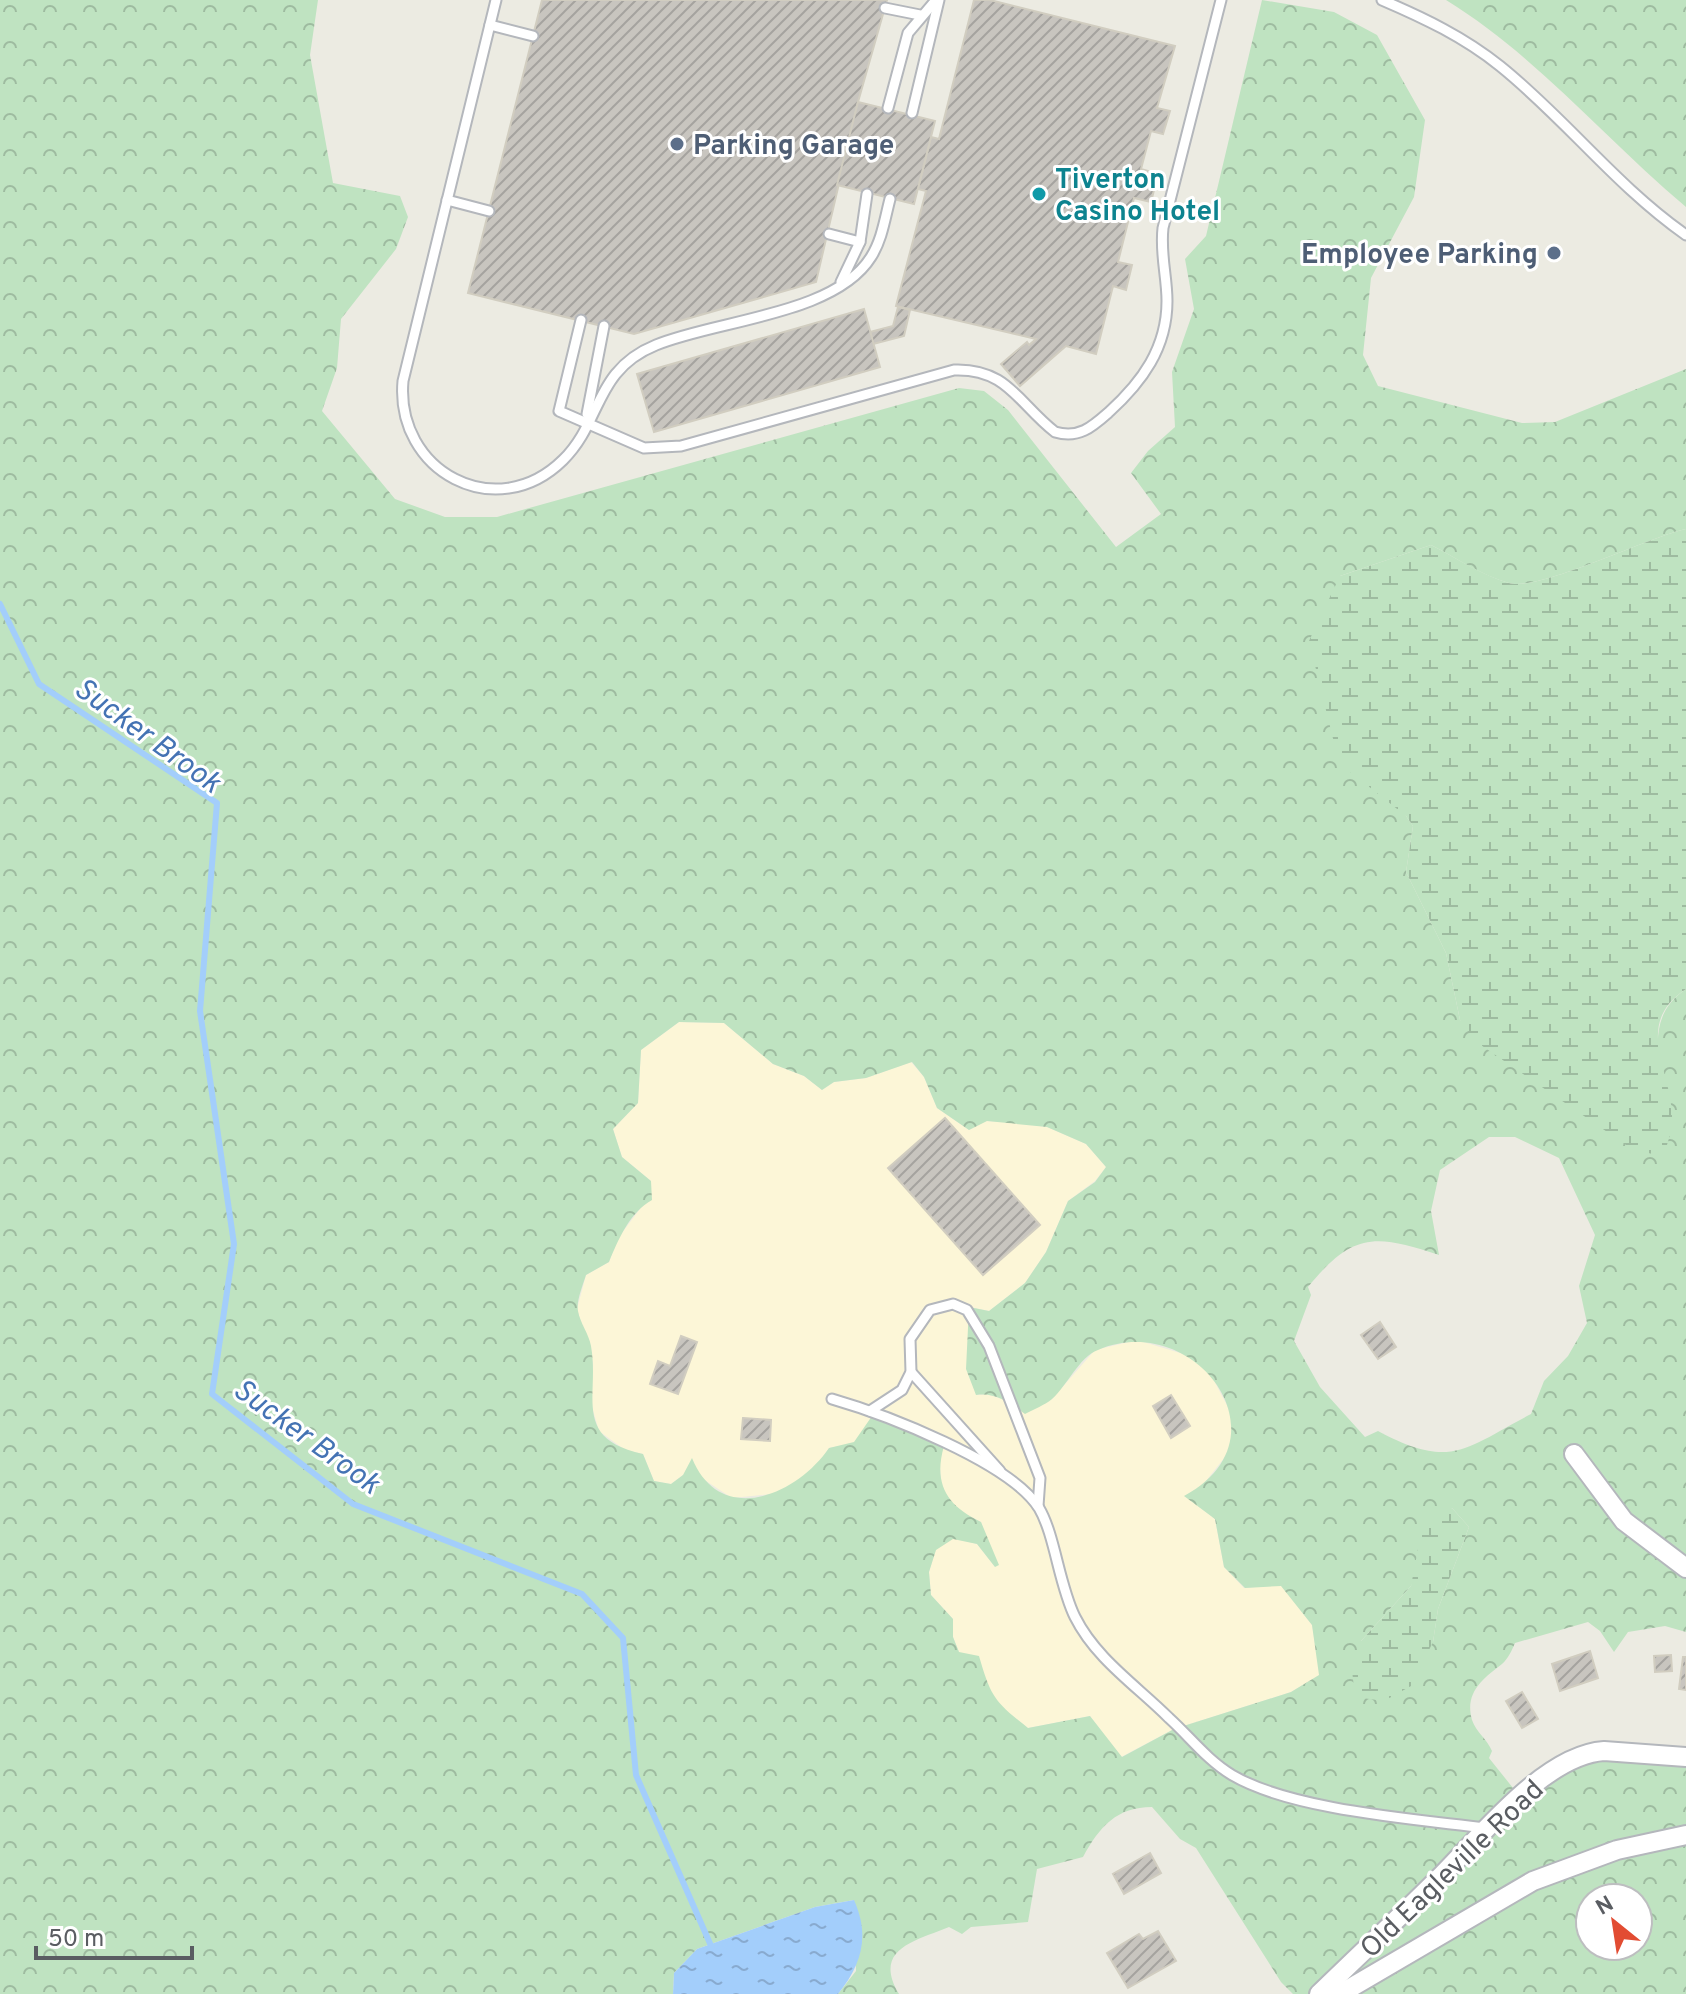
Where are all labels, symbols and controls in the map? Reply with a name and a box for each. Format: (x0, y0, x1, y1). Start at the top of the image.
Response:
place label: Parking Garage (693, 129, 894, 165)
marker: Parking Garage (668, 135, 686, 153)
place label: Tiverton Casino Hotel (1055, 163, 1220, 231)
marker: Tiverton Casino Hotel (1030, 185, 1048, 203)
place label: Employee Parking (1301, 238, 1538, 274)
marker: Employee Parking (1545, 244, 1563, 262)
water label: Sucker Brook (66, 671, 228, 803)
water label: Sucker Brook (225, 1372, 387, 1504)
street label: Old Eagleville Road (1354, 1773, 1553, 1967)
north arrow (1574, 1882, 1654, 1962)
text: N (1592, 1891, 1619, 1922)
scale bar (36, 1910, 192, 1960)
text: 50 m (48, 1925, 104, 1955)

